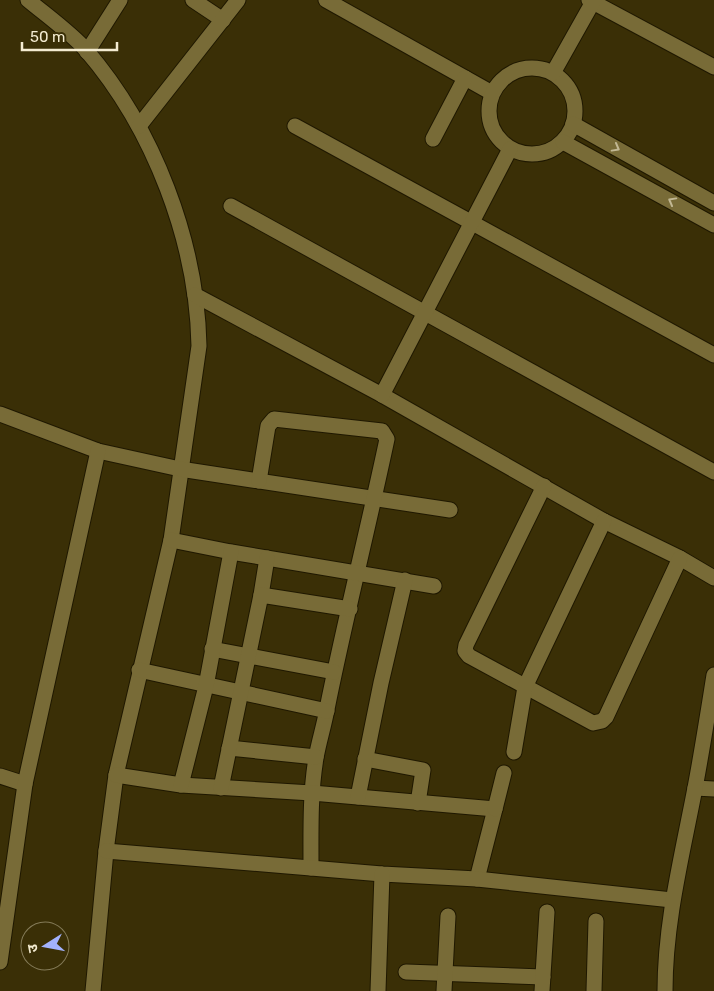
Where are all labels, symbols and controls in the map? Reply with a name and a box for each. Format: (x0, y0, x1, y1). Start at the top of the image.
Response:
scale bar (22, 20, 118, 52)
text: 50 m (30, 28, 65, 46)
one-way arrow (610, 141, 619, 151)
one-way arrow (668, 197, 677, 207)
north arrow (20, 921, 70, 971)
text: उ (23, 942, 42, 954)

